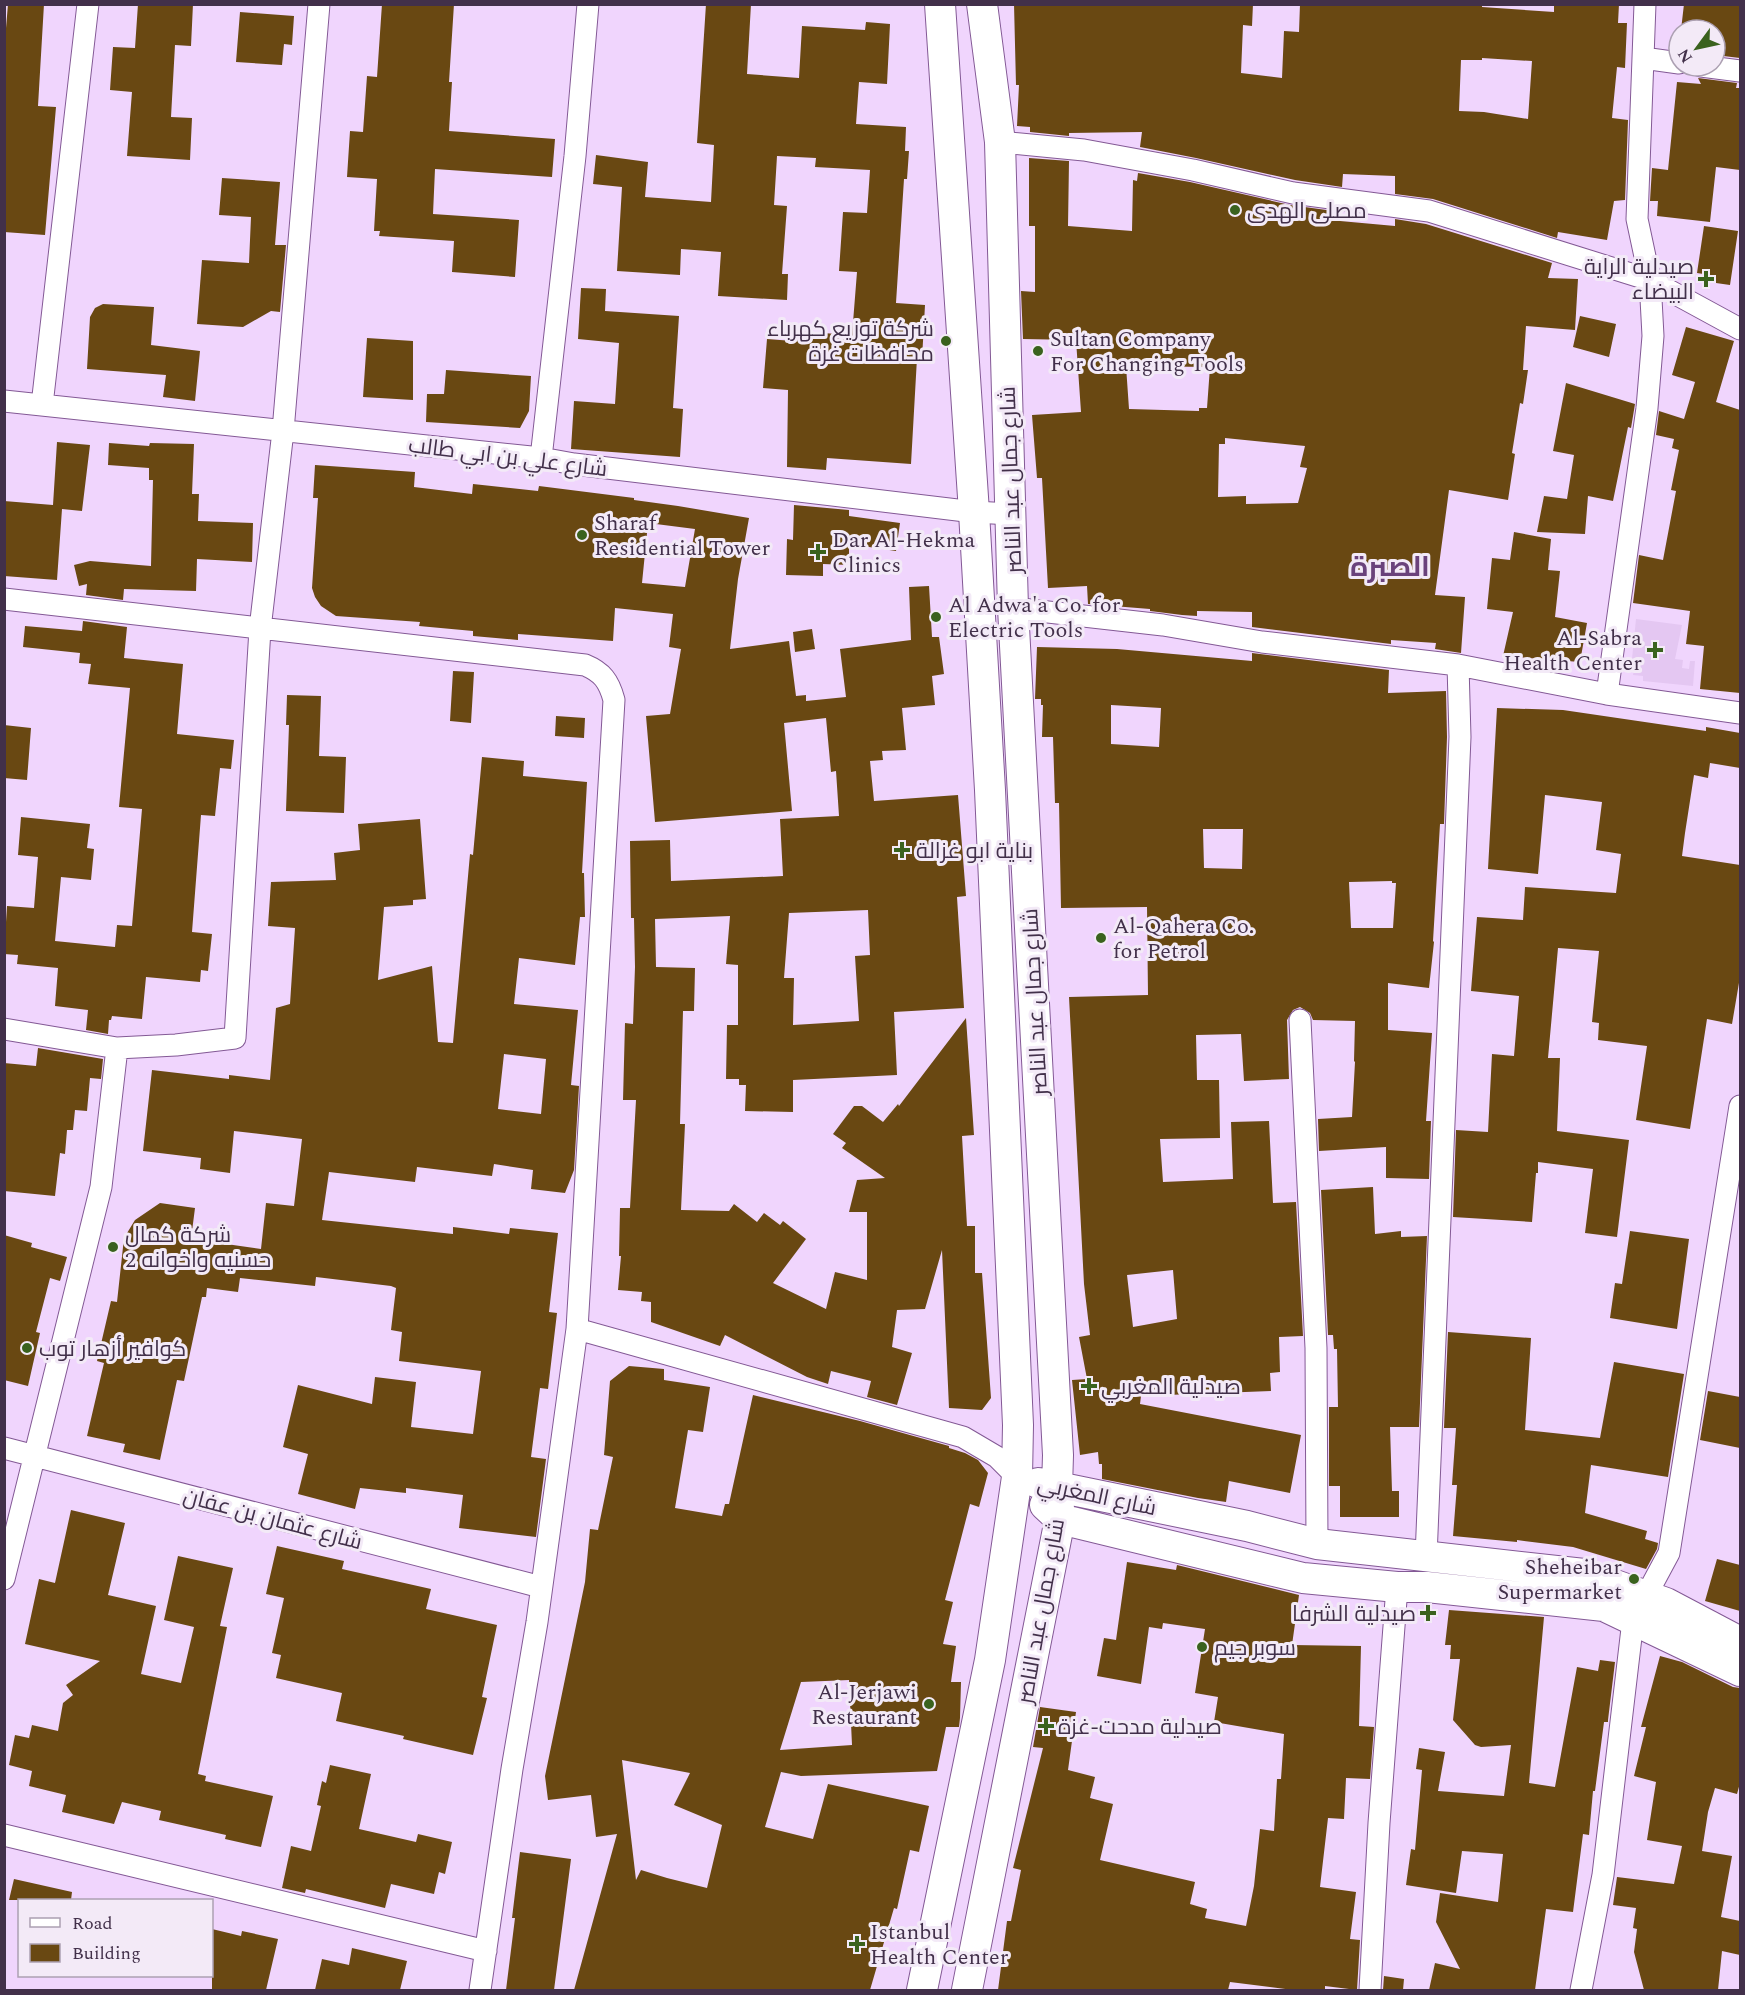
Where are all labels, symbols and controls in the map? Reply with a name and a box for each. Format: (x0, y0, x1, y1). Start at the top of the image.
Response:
north arrow (1667, 18, 1727, 78)
text: N (1672, 44, 1699, 68)
place label: مصلى الهدى (1247, 195, 1367, 228)
marker: مصلى الهدى (1228, 203, 1242, 217)
place label: صيدلية الراية البيضاء (1584, 251, 1694, 309)
marker: صيدلية الراية البيضاء (1699, 272, 1713, 286)
place label: شركة توزيع كهرباء محافظات غزة (767, 313, 934, 371)
place label: Sultan Company For Changing Tools (1050, 323, 1244, 381)
marker: شركة توزيع كهرباء محافظات غزة (939, 334, 953, 348)
marker: Sultan Company For Changing Tools (1031, 344, 1045, 358)
street label: شارع جمال عبد الناصر (992, 386, 1031, 576)
street label: شارع علي بن ابي طالب (406, 429, 609, 486)
place label: Sharaf Residential Tower (594, 507, 770, 565)
place label: Dar Al-Hekma Clinics (832, 524, 976, 582)
marker: Sharaf Residential Tower (575, 528, 589, 542)
marker: Dar Al-Hekma Clinics (809, 543, 827, 561)
district label: الصبرة (1350, 546, 1430, 589)
place label: Al Adwa'a Co. for Electric Tools (948, 589, 1121, 647)
marker: Al Adwa'a Co. for Electric Tools (929, 610, 943, 624)
place label: Al-Sabra Health Center (1504, 622, 1642, 680)
marker: Al-Sabra Health Center (1646, 641, 1664, 659)
place label: بناية ابو غزالة (916, 835, 1033, 868)
marker: بناية ابو غزالة (893, 841, 911, 859)
street label: شارع جمال عبد الناصر (1014, 907, 1057, 1098)
place label: Al-Qahera Co. for Petrol (1113, 910, 1254, 968)
marker: Al-Qahera Co. for Petrol (1094, 931, 1108, 945)
place label: شركة كمال حسنيه واخوانه 2 (125, 1219, 271, 1277)
marker: شركة كمال حسنيه واخوانه 2 (106, 1240, 120, 1254)
place label: كوافير أزهار توب (39, 1333, 186, 1366)
marker: كوافير أزهار توب (20, 1341, 34, 1355)
place label: صيدلية المغربي (1101, 1371, 1241, 1404)
marker: صيدلية المغربي (1082, 1379, 1096, 1393)
street label: شارع المغربي (1034, 1468, 1159, 1525)
street label: شارع عثمان بن عفان (179, 1480, 366, 1559)
street label: شارع جمال عبد الناصر (1009, 1516, 1074, 1708)
place label: Sheheibar Supermarket (1497, 1551, 1622, 1609)
marker: Sheheibar Supermarket (1627, 1572, 1641, 1586)
place label: صيدلية الشرفا (1292, 1598, 1416, 1631)
marker: صيدلية الشرفا (1421, 1606, 1435, 1620)
place label: سوبر جيم (1214, 1632, 1296, 1665)
marker: سوبر جيم (1195, 1640, 1209, 1654)
place label: Al-Jerjawi Restaurant (811, 1676, 917, 1734)
marker: Al-Jerjawi Restaurant (922, 1697, 936, 1711)
place label: صيدلية مدحت-غزة (1058, 1711, 1222, 1744)
marker: صيدلية مدحت-غزة (1039, 1719, 1053, 1733)
legend (18, 1899, 213, 1977)
text: Road (72, 1910, 113, 1937)
place label: Istanbul Health Center (870, 1916, 1009, 1974)
marker: Istanbul Health Center (848, 1935, 866, 1953)
text: Building (72, 1940, 141, 1967)

